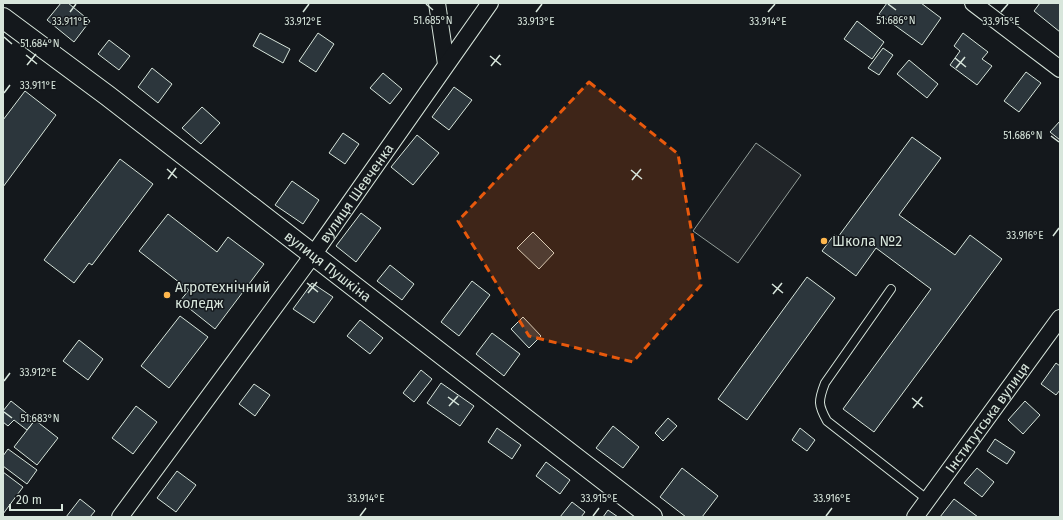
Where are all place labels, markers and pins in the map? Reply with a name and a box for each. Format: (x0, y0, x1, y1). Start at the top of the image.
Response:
place label: Школа №2 (832, 233, 902, 250)
marker: Школа №2 (819, 236, 829, 246)
place label: Агротехнічний коледж (175, 279, 271, 312)
marker: Агротехнічний коледж (162, 290, 172, 300)

